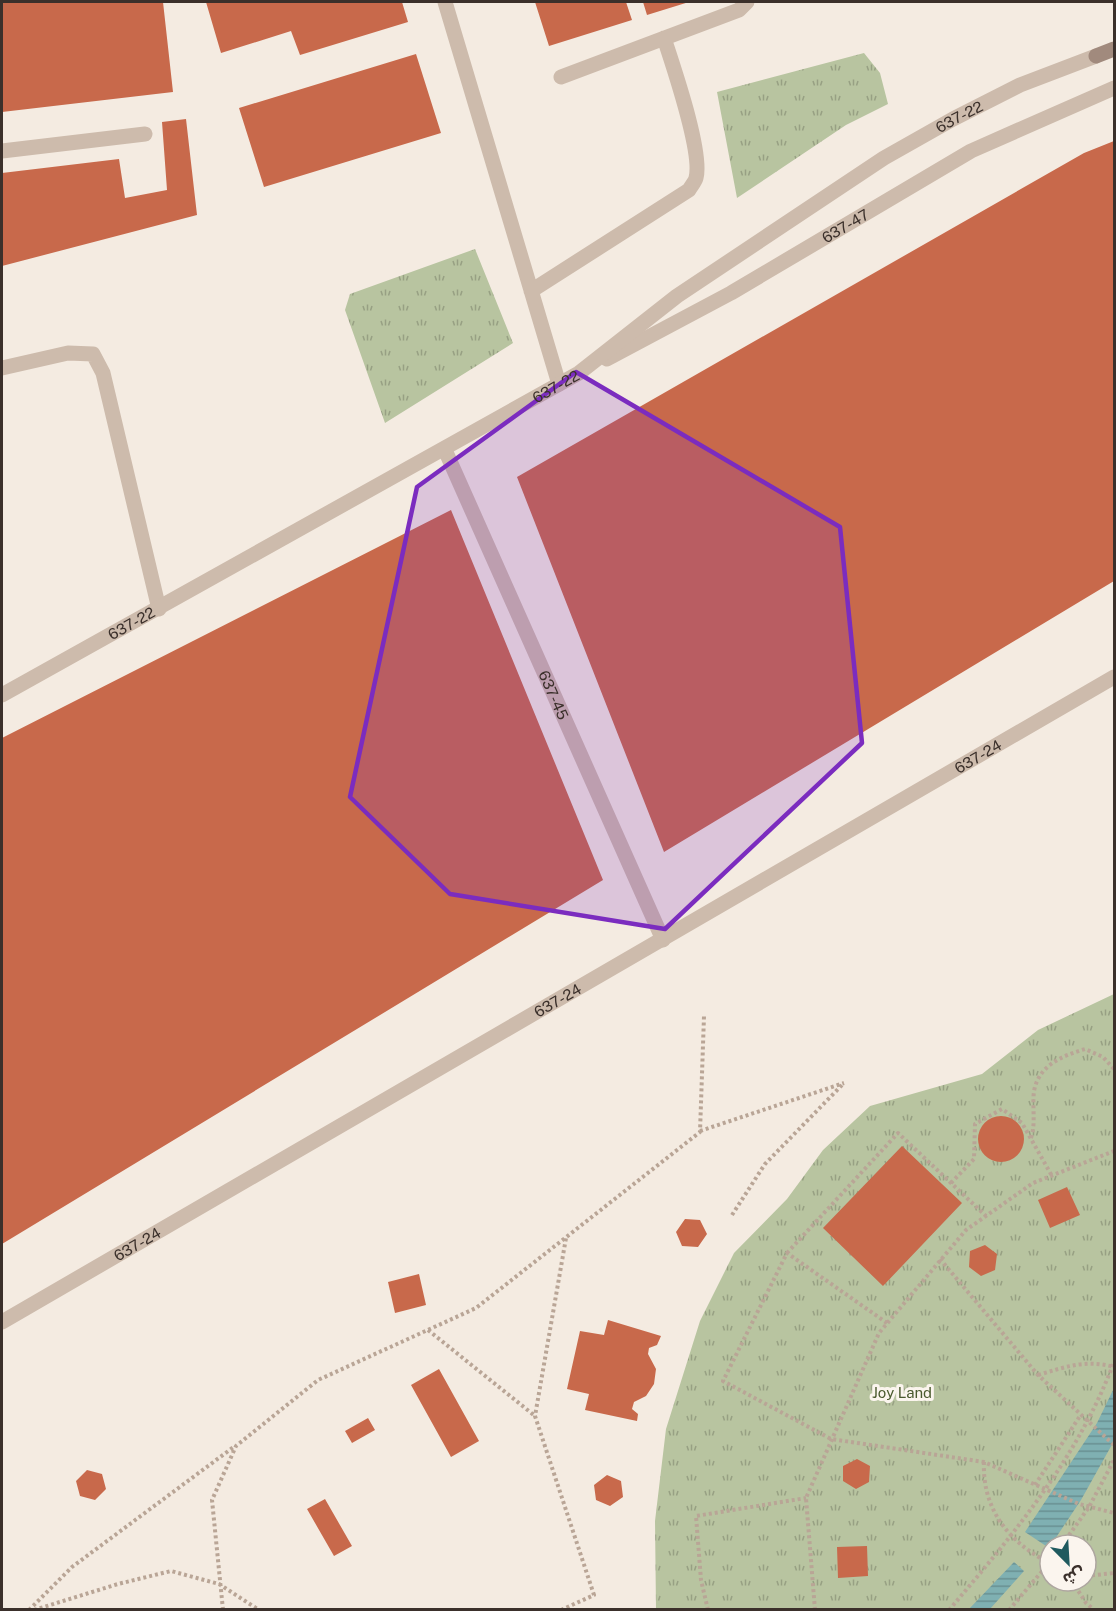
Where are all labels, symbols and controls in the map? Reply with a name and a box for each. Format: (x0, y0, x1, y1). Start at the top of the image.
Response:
street label: 637-22 (932, 97, 985, 136)
street label: 637-47 (819, 205, 872, 246)
street label: 637-22 (529, 366, 582, 406)
street label: 637-22 (105, 603, 158, 643)
street label: 637-45 (536, 668, 572, 722)
street label: 637-24 (951, 736, 1004, 776)
street label: 637-24 (531, 980, 584, 1020)
street label: 637-24 (110, 1223, 163, 1264)
park label: Joy Land (872, 1384, 932, 1401)
north arrow (1038, 1533, 1098, 1593)
text: ش (1060, 1563, 1088, 1589)

